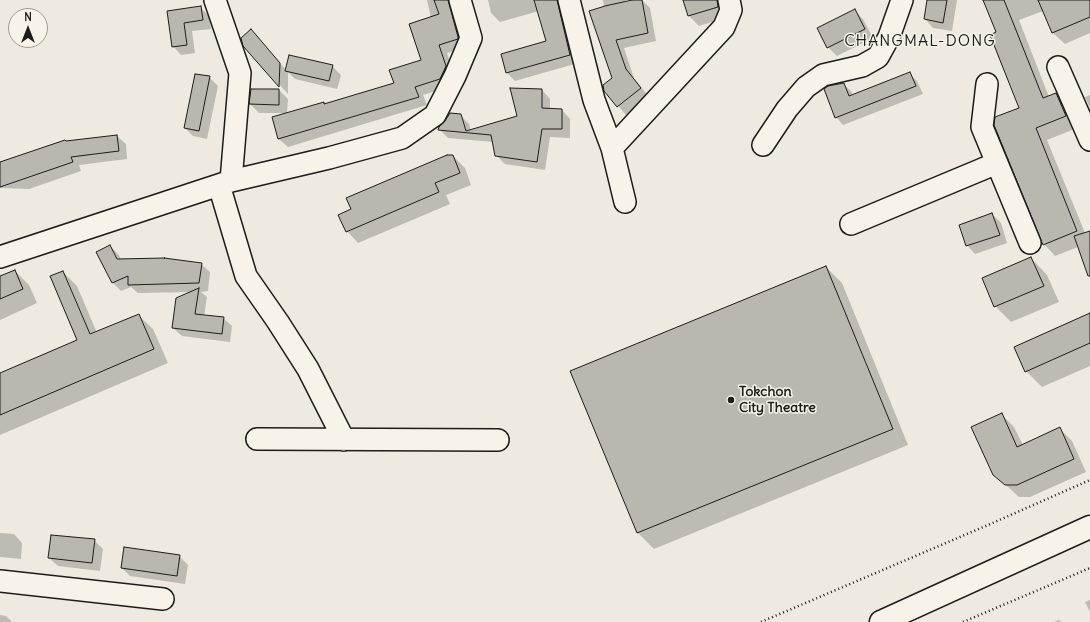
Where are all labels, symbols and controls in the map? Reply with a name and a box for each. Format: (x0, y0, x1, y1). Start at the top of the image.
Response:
north arrow (8, 8, 48, 48)
text: N (24, 10, 32, 24)
district label: CHANGMAL-DONG (844, 31, 996, 51)
place label: Tokchon City Theatre (739, 384, 816, 416)
marker: Tokchon City Theatre (726, 395, 736, 405)

